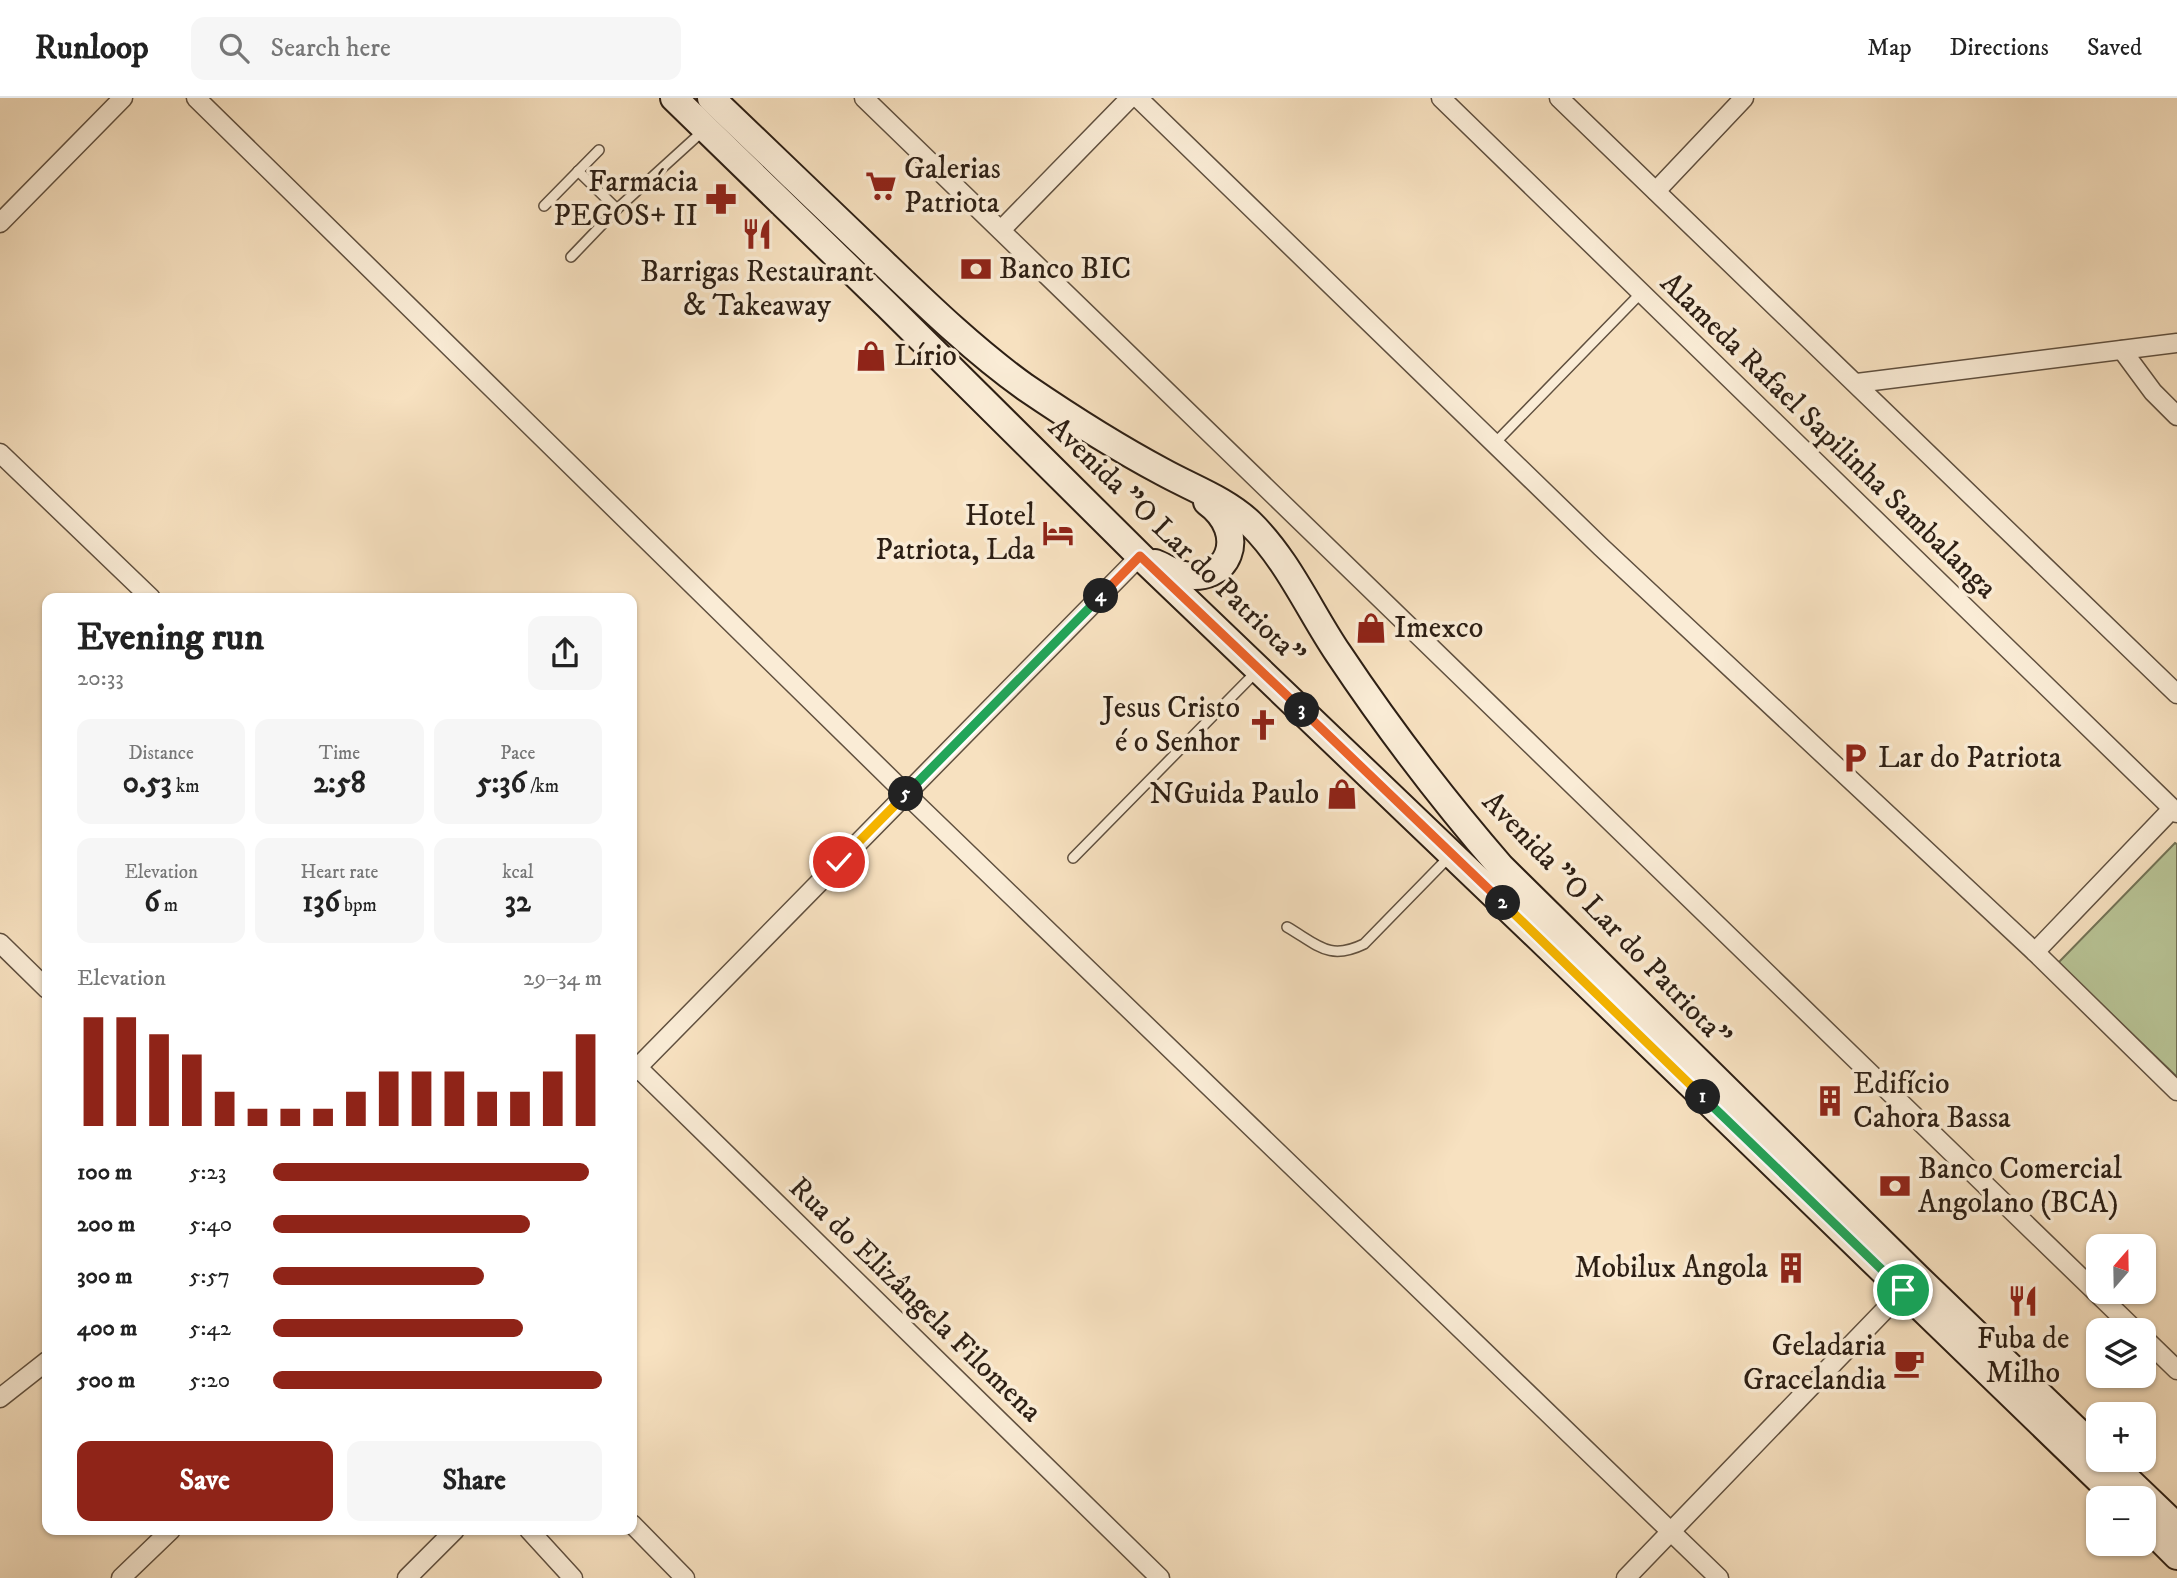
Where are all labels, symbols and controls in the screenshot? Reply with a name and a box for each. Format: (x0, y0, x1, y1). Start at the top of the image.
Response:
search box (191, 17, 681, 80)
text: Runloop (35, 28, 149, 69)
icon: search (215, 29, 253, 67)
text: Search here (271, 32, 391, 65)
text: Map (1867, 33, 1912, 63)
text: Directions (1950, 33, 2049, 63)
text: Saved (2087, 33, 2142, 63)
place label: Galerias Patriota (904, 151, 1001, 222)
place label: Farmácia PEGOS+ II (553, 164, 698, 235)
supermarket icon: Galerias Patriota (864, 169, 898, 203)
pharmacy icon: Farmácia PEGOS+ II (704, 182, 738, 216)
restaurant icon: Barrigas Restaurant & Takeaway (740, 217, 774, 251)
place label: Banco BIC (999, 251, 1131, 288)
bank icon: Banco BIC (959, 252, 993, 286)
place label: Barrigas Restaurant & Takeaway (640, 254, 874, 325)
street label: Alameda Rafael Sapilinha Sambalanga (1652, 265, 2004, 607)
place label: Lírio (894, 338, 957, 375)
shop icon: Lírio (854, 339, 888, 373)
street label: Avenida "O Lar do Patriota" (1040, 410, 1312, 674)
place label: Hotel Patriota, Lda (875, 498, 1035, 569)
hotel icon: Hotel Patriota, Lda (1041, 516, 1075, 550)
pin: 4 (1084, 578, 1118, 614)
text: 4 (1095, 584, 1106, 607)
place label: Imexco (1394, 610, 1483, 647)
shop icon: Imexco (1354, 611, 1388, 645)
text: Evening run (77, 614, 264, 662)
button: share (528, 616, 602, 690)
text: 20:33 (77, 664, 124, 693)
place label: Jesus Cristo é o Senhor (1099, 690, 1240, 761)
pin: 3 (1284, 692, 1320, 728)
text: 3 (1298, 698, 1305, 721)
church icon: Jesus Cristo é o Senhor (1246, 708, 1280, 742)
place label: Lar do Patriota (1878, 740, 2062, 777)
parking icon: Lar do Patriota (1838, 741, 1872, 775)
text: Distance (128, 742, 194, 765)
text: Time (319, 742, 360, 765)
text: Pace (500, 742, 535, 765)
text: 0.53 (123, 765, 172, 802)
text: 2:58 (313, 765, 366, 802)
text: 5:36 (477, 765, 526, 802)
text: km (172, 775, 200, 798)
text: /km (526, 775, 559, 798)
pin: 5 (888, 776, 923, 812)
place label: NGuida Paulo (1149, 776, 1319, 813)
shop icon: NGuida Paulo (1325, 777, 1359, 811)
text: 5 (901, 782, 910, 805)
street label: Avenida "O Lar do Patriota" (1474, 784, 1738, 1056)
pin (809, 832, 869, 892)
icon: check (820, 843, 858, 881)
text: Elevation (124, 861, 198, 884)
text: Heart rate (301, 861, 378, 884)
text: kcal (502, 861, 533, 884)
text: 6 (144, 884, 160, 921)
text: 136 (302, 884, 340, 921)
text: 32 (505, 884, 531, 921)
pin: 2 (1486, 886, 1520, 920)
text: 2 (1498, 891, 1507, 914)
text: m (160, 894, 178, 917)
text: bpm (340, 894, 377, 917)
text: Elevation (77, 964, 166, 993)
text: 29–34 m (523, 964, 602, 993)
place label: Edifício Cahora Bassa (1853, 1066, 2011, 1137)
pin: 1 (1686, 1080, 1720, 1114)
building icon: Edifício Cahora Bassa (1813, 1084, 1847, 1118)
text: 1 (1699, 1085, 1706, 1108)
place label: Banco Comercial Angolano (BCA) (1918, 1151, 2122, 1222)
text: 100 m (77, 1158, 132, 1187)
text: 5:23 (189, 1158, 226, 1187)
bank icon: Banco Comercial Angolano (BCA) (1878, 1169, 1912, 1203)
street label: Rua do Elizângela Filomena (781, 1170, 1049, 1431)
text: 200 m (77, 1210, 135, 1239)
text: 5:40 (189, 1210, 232, 1239)
north arrow (2086, 1234, 2156, 1304)
map controls (2086, 1234, 2156, 1556)
place label: Mobilux Angola (1574, 1250, 1768, 1287)
building icon: Mobilux Angola (1774, 1251, 1808, 1285)
pin (1873, 1260, 1933, 1320)
text: 300 m (77, 1262, 133, 1291)
text: 5:57 (189, 1262, 230, 1291)
icon: arrive (1884, 1271, 1922, 1309)
restaurant icon: Fuba de Milho (2006, 1284, 2040, 1318)
text: 400 m (77, 1314, 137, 1343)
text: 5:42 (189, 1314, 231, 1343)
button: layers (2086, 1318, 2156, 1388)
place label: Fuba de Milho (1977, 1321, 2069, 1392)
place label: Geladaria Gracelandia (1743, 1328, 1886, 1399)
cafe icon: Geladaria Gracelandia (1892, 1346, 1926, 1380)
text: 500 m (77, 1366, 135, 1395)
text: 5:20 (189, 1366, 230, 1395)
button: + (2086, 1402, 2156, 1472)
button: Save (77, 1441, 333, 1521)
button: Share (347, 1441, 602, 1521)
button: − (2086, 1486, 2156, 1556)

